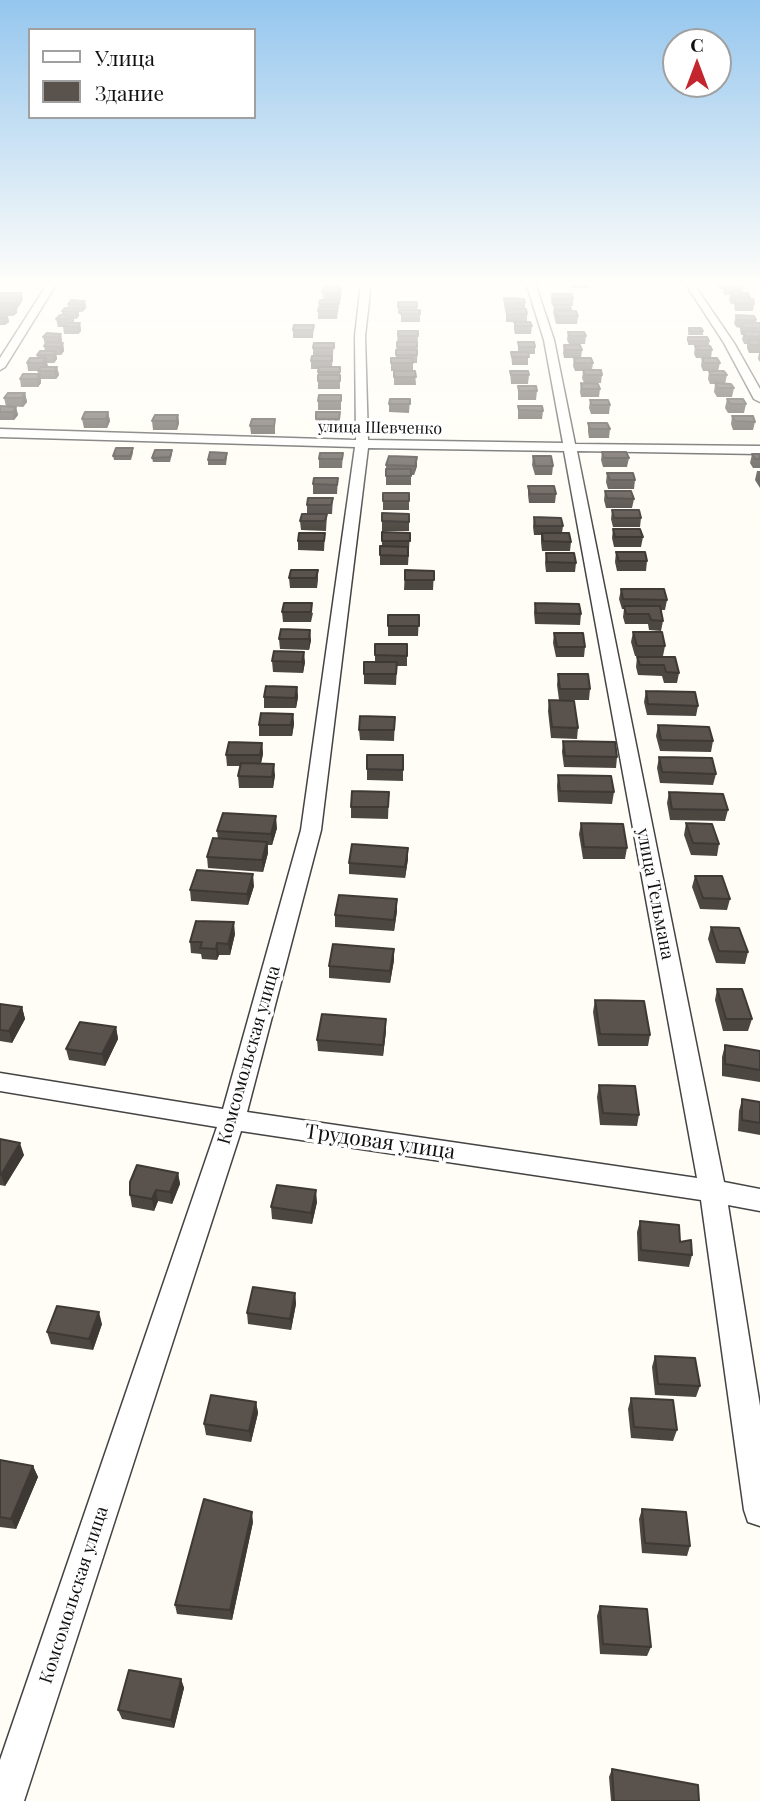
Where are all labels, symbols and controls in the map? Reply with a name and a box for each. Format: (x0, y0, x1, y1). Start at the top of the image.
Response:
legend (28, 28, 256, 119)
north arrow (662, 28, 732, 98)
text: С (690, 31, 704, 57)
text: Улица (95, 43, 155, 71)
text: Здание (95, 78, 164, 106)
street label: улица Шевченко (318, 417, 442, 439)
street label: улица Тельмана (632, 826, 678, 962)
street label: Комсомольская улица (213, 963, 285, 1147)
street label: Трудовая улица (303, 1119, 457, 1165)
street label: Комсомольская улица (35, 1504, 113, 1686)

